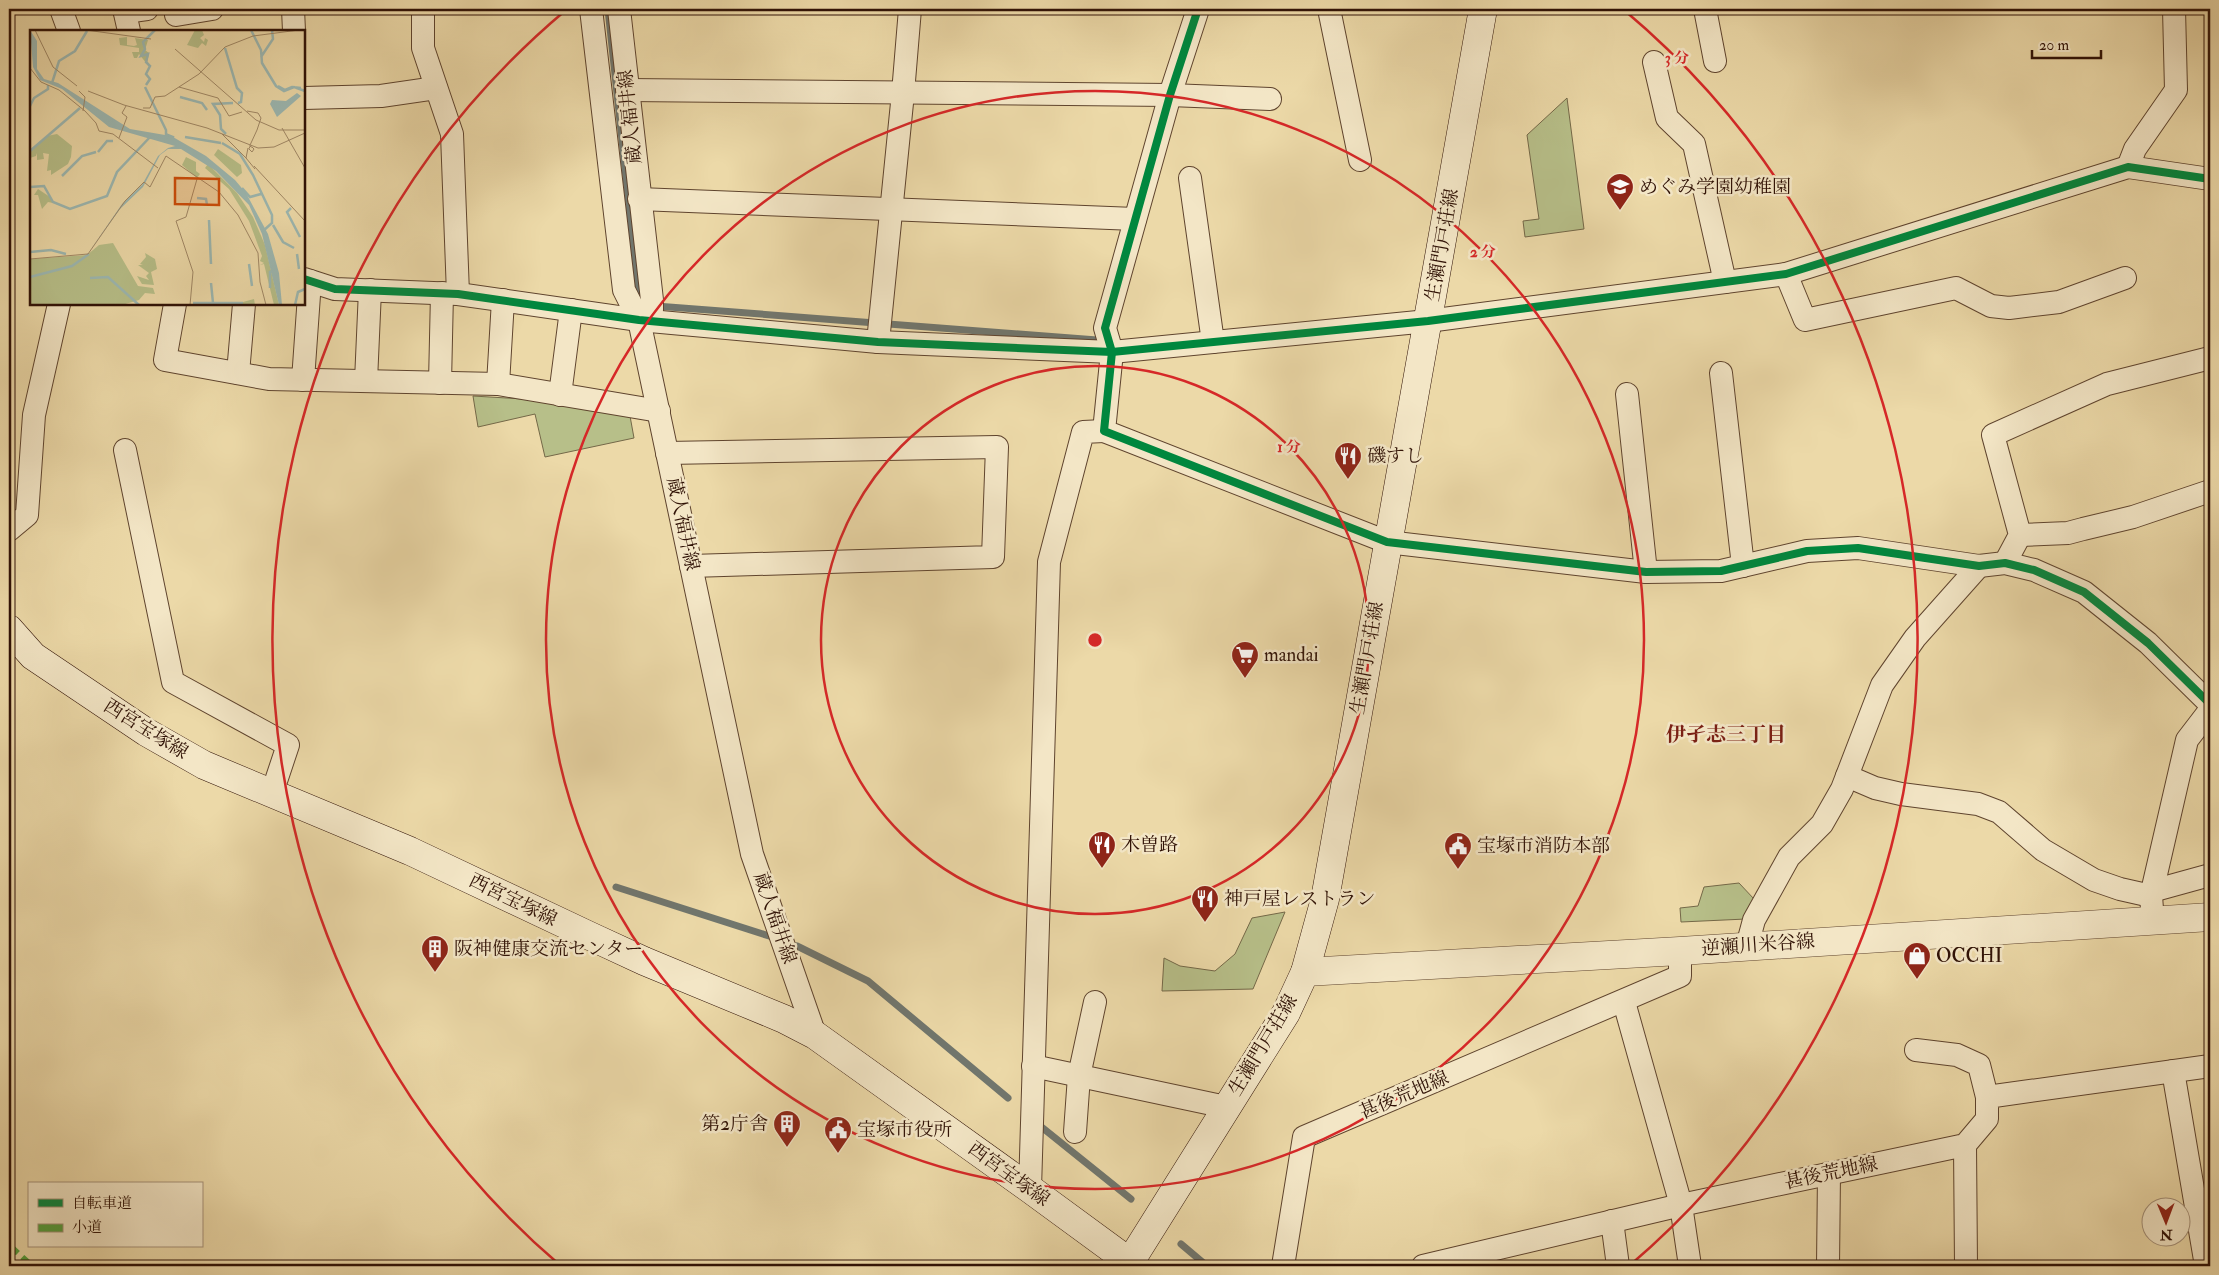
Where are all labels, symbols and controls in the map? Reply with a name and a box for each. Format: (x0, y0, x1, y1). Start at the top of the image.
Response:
scale bar (2032, 28, 2100, 60)
inset map (30, 30, 305, 305)
text: 20 m (2039, 36, 2069, 55)
text: 3 分 (1665, 49, 1689, 68)
street label: 蔵人福井線 (613, 68, 647, 166)
school or university icon: めぐみ学園幼稚園 (1605, 172, 1635, 211)
place label: めぐみ学園幼稚園 (1639, 175, 1791, 199)
street label: 生瀬門戸荘線 (1420, 187, 1464, 303)
text: 2 分 (1470, 243, 1496, 262)
text: 1 分 (1277, 438, 1301, 457)
restaurant icon: 磯すし (1333, 441, 1363, 480)
place label: 磯すし (1367, 444, 1424, 468)
street label: 蔵人福井線 (661, 475, 705, 573)
street label: 生瀬門戸荘線 (1345, 600, 1389, 716)
centre of rings (1086, 631, 1104, 649)
supermarket icon: mandai (1230, 640, 1260, 679)
place label: mandai (1264, 643, 1319, 667)
street label: 西宮宝塚線 (99, 694, 193, 764)
district label: 伊孑志三丁目 (1666, 722, 1786, 747)
restaurant icon: 木曽路 (1087, 830, 1117, 869)
public building icon: 宝塚市消防本部 (1443, 831, 1473, 870)
place label: 木曽路 (1121, 833, 1178, 857)
place label: 宝塚市消防本部 (1477, 834, 1610, 858)
street label: 西宮宝塚線 (465, 868, 561, 932)
street label: 蔵人福井線 (748, 869, 802, 967)
restaurant icon: 神戸屋レストラン (1190, 884, 1220, 923)
place label: 神戸屋レストラン (1224, 887, 1375, 911)
street label: 逆瀬川米谷線 (1700, 929, 1816, 961)
building icon: 阪神健康交流センター (420, 934, 450, 973)
place label: 阪神健康交流センター (454, 937, 643, 961)
shop icon: OCCHI (1902, 941, 1932, 980)
place label: OCCHI (1936, 944, 2003, 968)
street label: 生瀬門戸荘線 (1223, 990, 1303, 1100)
street label: 甚後荒地線 (1356, 1065, 1452, 1125)
building icon: 第2庁舎 (772, 1109, 802, 1148)
place label: 第2庁舎 (701, 1112, 768, 1136)
public building icon: 宝塚市役所 (823, 1115, 853, 1154)
place label: 宝塚市役所 (857, 1118, 952, 1142)
street label: 西宮宝塚線 (964, 1136, 1054, 1212)
street label: 甚後荒地線 (1782, 1151, 1880, 1195)
legend (28, 1182, 202, 1248)
text: 自転車道 (72, 1194, 132, 1213)
north arrow (2142, 1198, 2192, 1248)
text: 小道 (72, 1218, 102, 1237)
text: N (2159, 1226, 2174, 1243)

